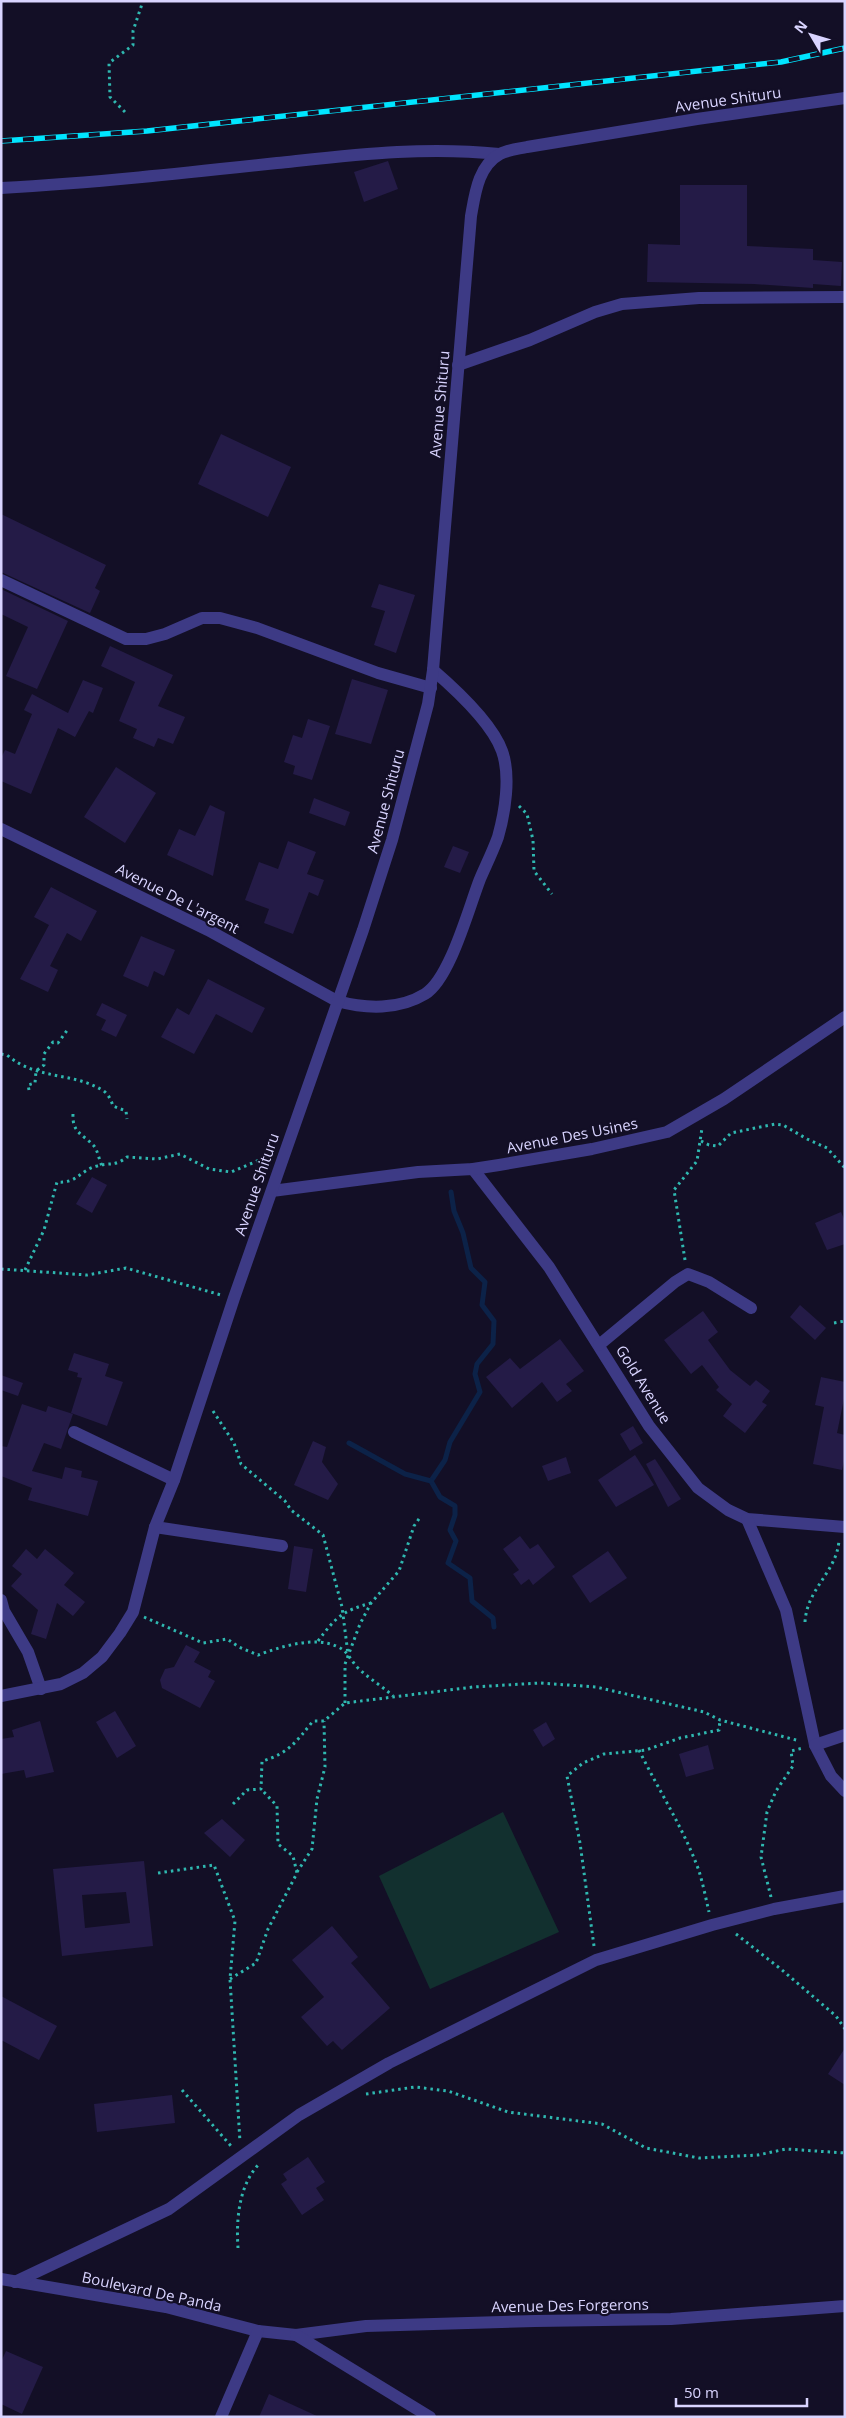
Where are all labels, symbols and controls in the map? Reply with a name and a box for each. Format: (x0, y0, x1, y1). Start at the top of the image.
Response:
north arrow (786, 10, 836, 60)
text: N (789, 16, 811, 37)
street label: Avenue Shituru (674, 82, 782, 116)
street label: Avenue Shituru (424, 350, 454, 458)
street label: Avenue Shituru (361, 747, 409, 855)
street label: Avenue De L'argent (113, 858, 243, 938)
street label: Avenue Des Usines (505, 1112, 639, 1158)
street label: Avenue Shituru (229, 1130, 283, 1238)
street label: Gold Avenue (612, 1341, 676, 1427)
street label: Boulevard De Panda (80, 2266, 224, 2316)
street label: Avenue Des Forgerons (491, 2294, 649, 2316)
scale bar (676, 2376, 807, 2408)
text: 50 m (684, 2382, 719, 2402)

